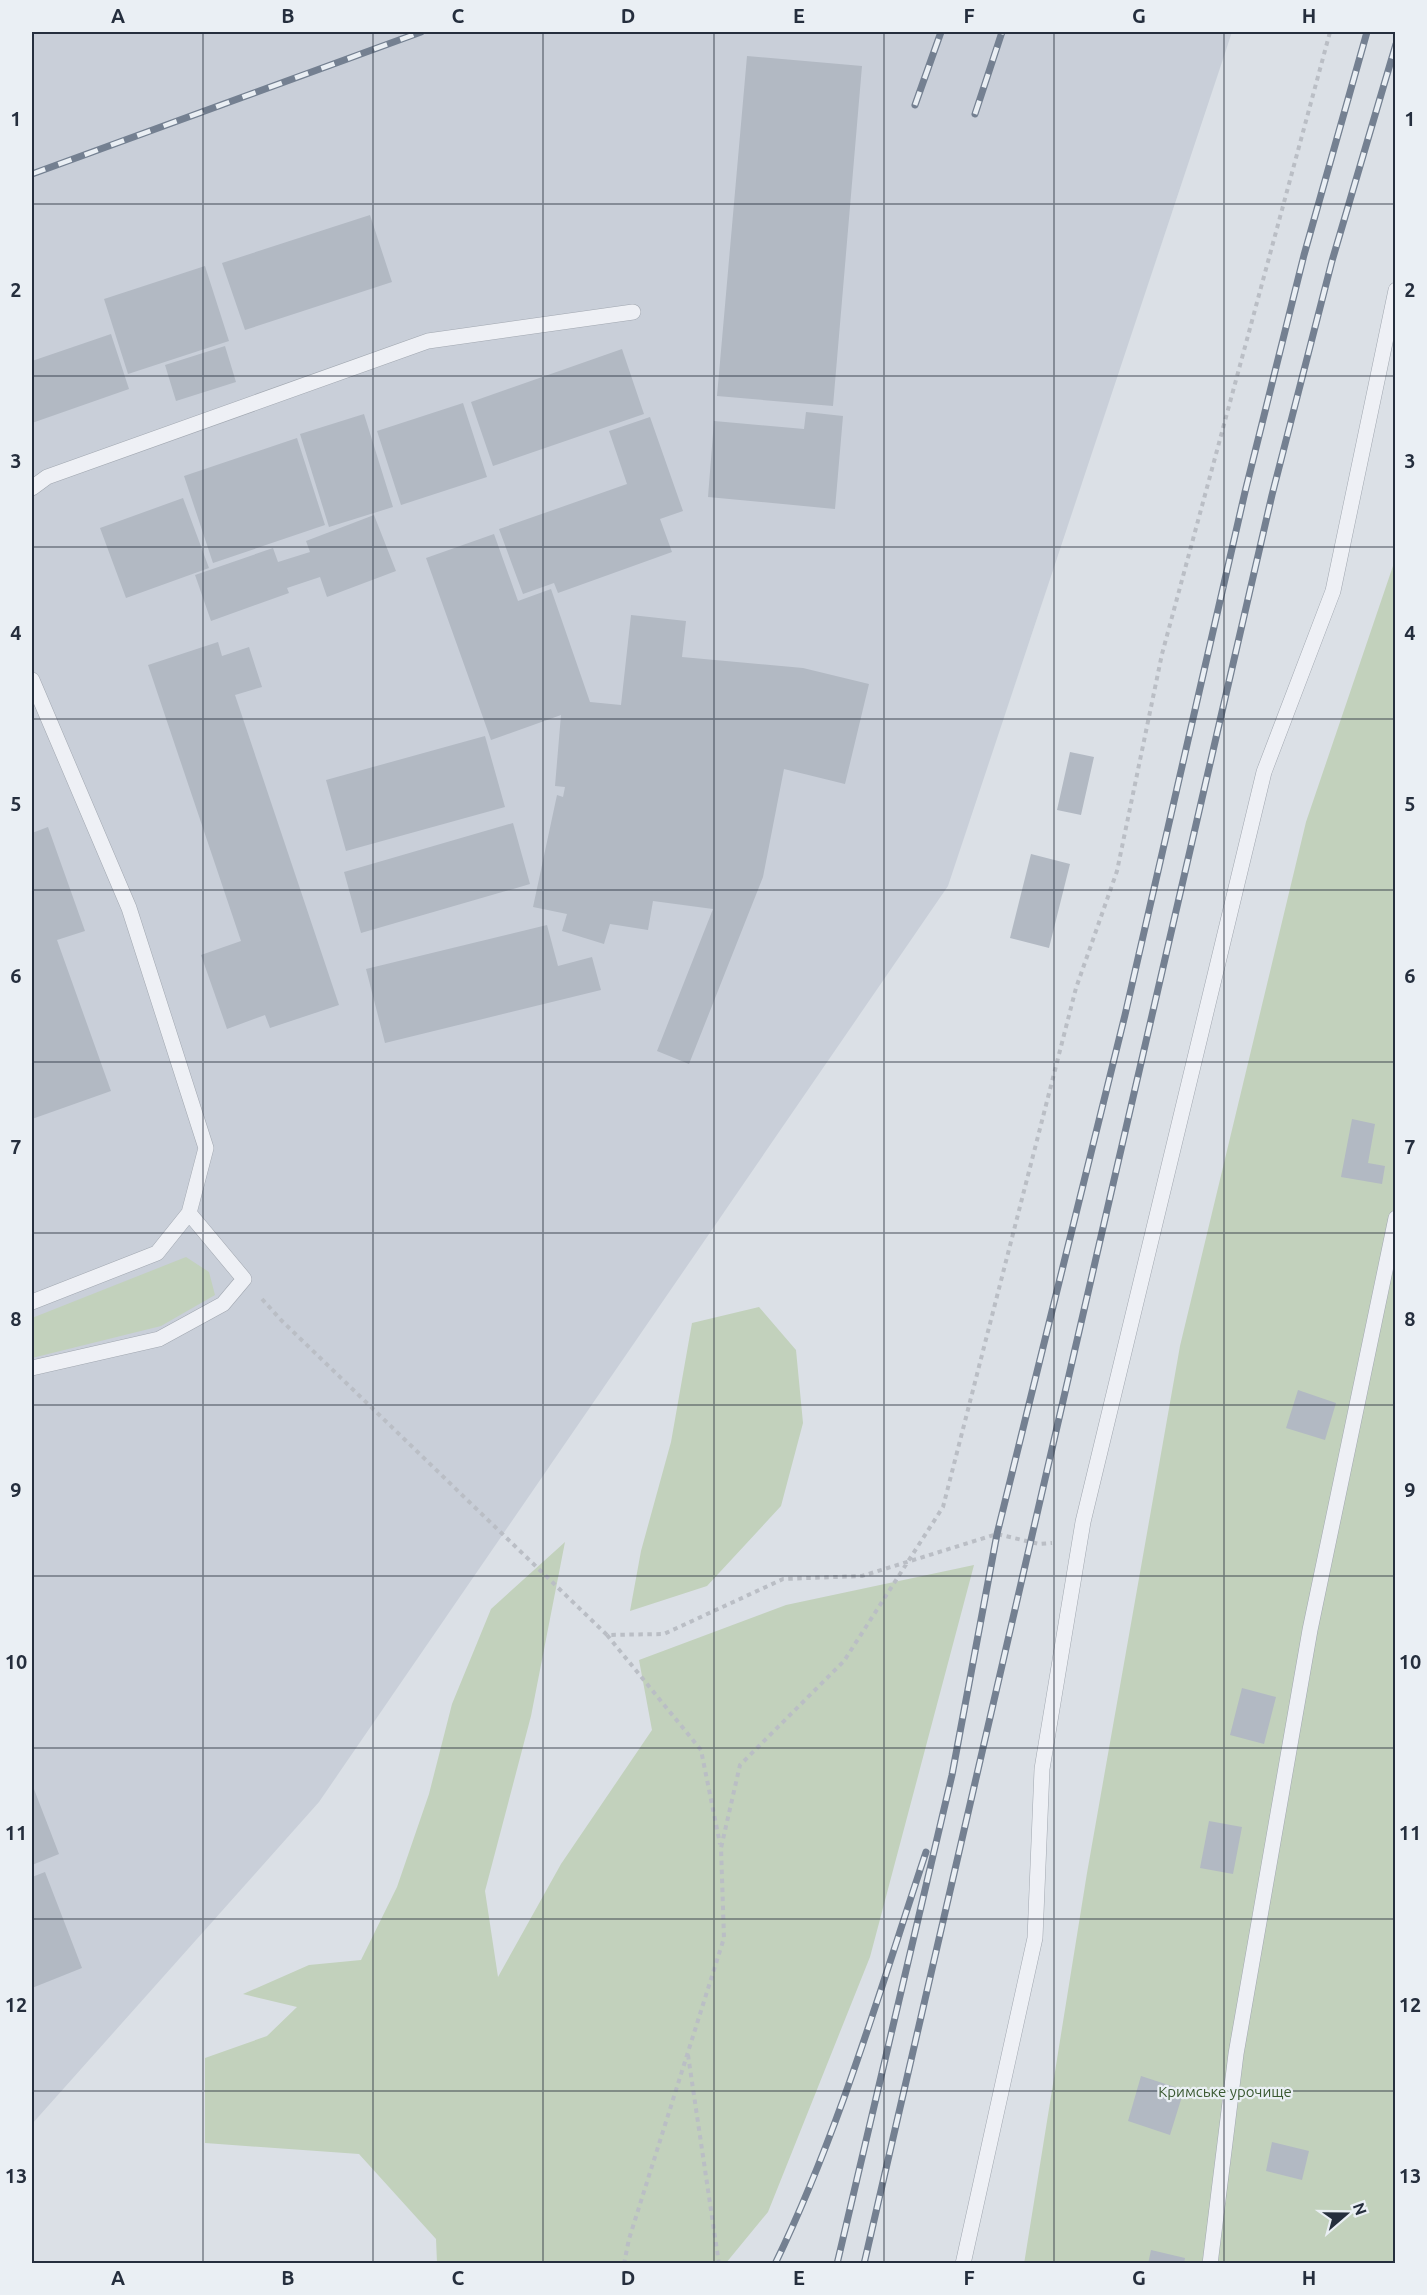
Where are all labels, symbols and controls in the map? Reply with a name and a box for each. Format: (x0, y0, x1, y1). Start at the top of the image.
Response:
text: A (111, 4, 125, 27)
text: B (281, 4, 295, 27)
text: C (452, 4, 465, 27)
text: D (621, 4, 635, 27)
text: E (793, 4, 805, 27)
text: F (963, 4, 975, 27)
text: G (1132, 4, 1146, 27)
text: H (1302, 4, 1316, 27)
text: 1 (10, 107, 22, 130)
text: 1 (1404, 107, 1416, 130)
text: 2 (10, 278, 22, 301)
text: 2 (1404, 278, 1416, 301)
text: 3 (10, 449, 22, 472)
text: 3 (1404, 449, 1416, 472)
text: 4 (10, 621, 22, 644)
text: 4 (1404, 621, 1416, 644)
text: 5 (10, 792, 22, 815)
text: 5 (1404, 792, 1416, 815)
text: 6 (10, 964, 22, 987)
text: 6 (1404, 964, 1416, 987)
text: 7 (10, 1135, 22, 1158)
text: 7 (1404, 1135, 1416, 1158)
text: 8 (10, 1307, 22, 1330)
text: 8 (1404, 1307, 1416, 1330)
text: 9 (10, 1478, 22, 1501)
text: 9 (1404, 1478, 1416, 1501)
text: 10 (5, 1650, 27, 1673)
text: 10 (1399, 1650, 1421, 1673)
text: 11 (5, 1821, 27, 1844)
text: 11 (1399, 1821, 1421, 1844)
text: 12 (5, 1993, 27, 2016)
text: 12 (1399, 1993, 1421, 2016)
park label: Кримське урочище (1158, 2083, 1292, 2100)
text: 13 (5, 2164, 27, 2187)
text: 13 (1399, 2164, 1421, 2187)
north arrow (1316, 2184, 1376, 2244)
text: N (1350, 2200, 1371, 2218)
text: A (111, 2266, 125, 2289)
text: B (281, 2266, 295, 2289)
text: C (452, 2266, 465, 2289)
text: D (621, 2266, 635, 2289)
text: E (793, 2266, 805, 2289)
text: F (963, 2266, 975, 2289)
text: G (1132, 2266, 1146, 2289)
text: H (1302, 2266, 1316, 2289)

